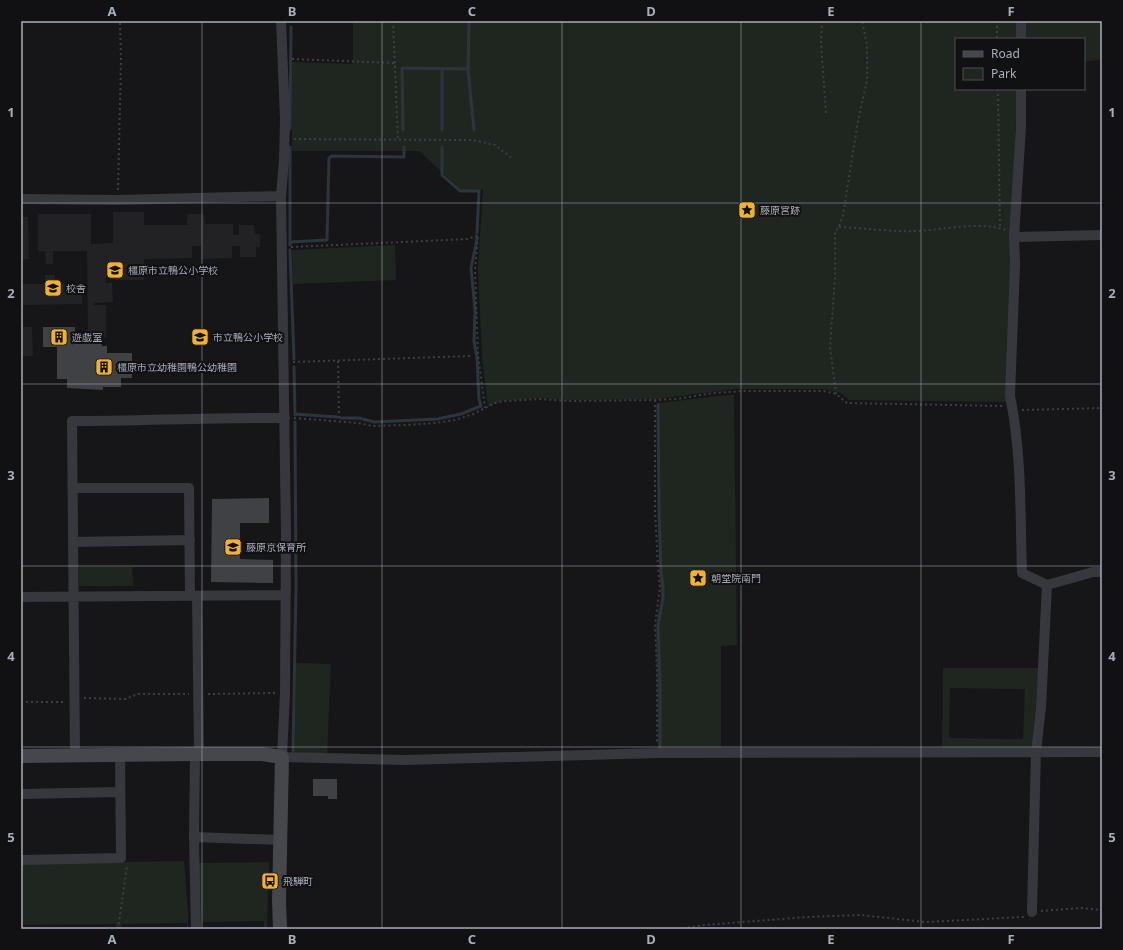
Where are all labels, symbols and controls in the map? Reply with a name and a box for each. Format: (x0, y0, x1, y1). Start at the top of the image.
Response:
text: A (108, 2, 117, 20)
text: B (288, 2, 296, 20)
text: C (468, 2, 476, 20)
text: D (646, 2, 656, 20)
text: E (827, 2, 835, 20)
text: F (1007, 2, 1015, 20)
legend (955, 38, 1085, 90)
text: Road (991, 45, 1020, 62)
text: Park (991, 65, 1017, 82)
text: 1 (7, 103, 15, 121)
text: 1 (1108, 103, 1116, 121)
place icon: 藤原宮跡 (737, 200, 757, 220)
place label: 藤原宮跡 (760, 203, 800, 217)
school or university icon: 橿原市立鴨公小学校 (105, 260, 125, 280)
place label: 橿原市立鴨公小学校 (128, 263, 218, 277)
school or university icon: 校舎 (43, 278, 63, 298)
place label: 校舎 (66, 281, 86, 295)
text: 2 (7, 284, 15, 302)
text: 2 (1108, 284, 1116, 302)
building icon: 遊戯室 (49, 327, 69, 347)
school or university icon: 市立鴨公小学校 (190, 327, 210, 347)
place label: 遊戯室 (72, 330, 102, 344)
place label: 市立鴨公小学校 (213, 330, 283, 344)
building icon: 橿原市立幼稚園鴨公幼稚園 (94, 357, 114, 377)
place label: 橿原市立幼稚園鴨公幼稚園 (117, 360, 237, 374)
text: 3 (7, 466, 15, 484)
text: 3 (1108, 466, 1116, 484)
school or university icon: 藤原京保育所 (223, 537, 243, 557)
place label: 藤原京保育所 (246, 540, 306, 554)
place icon: 朝堂院南門 (688, 568, 708, 588)
place label: 朝堂院南門 (711, 571, 761, 585)
text: 4 (7, 647, 15, 665)
text: 4 (1108, 647, 1116, 665)
text: 5 (7, 828, 15, 846)
text: 5 (1108, 828, 1116, 846)
bus stop icon: 飛騨町 (260, 871, 280, 891)
place label: 飛騨町 (283, 874, 313, 888)
text: A (108, 930, 117, 948)
text: B (288, 930, 296, 948)
text: C (468, 930, 476, 948)
text: D (646, 930, 656, 948)
text: E (827, 930, 835, 948)
text: F (1007, 930, 1015, 948)

